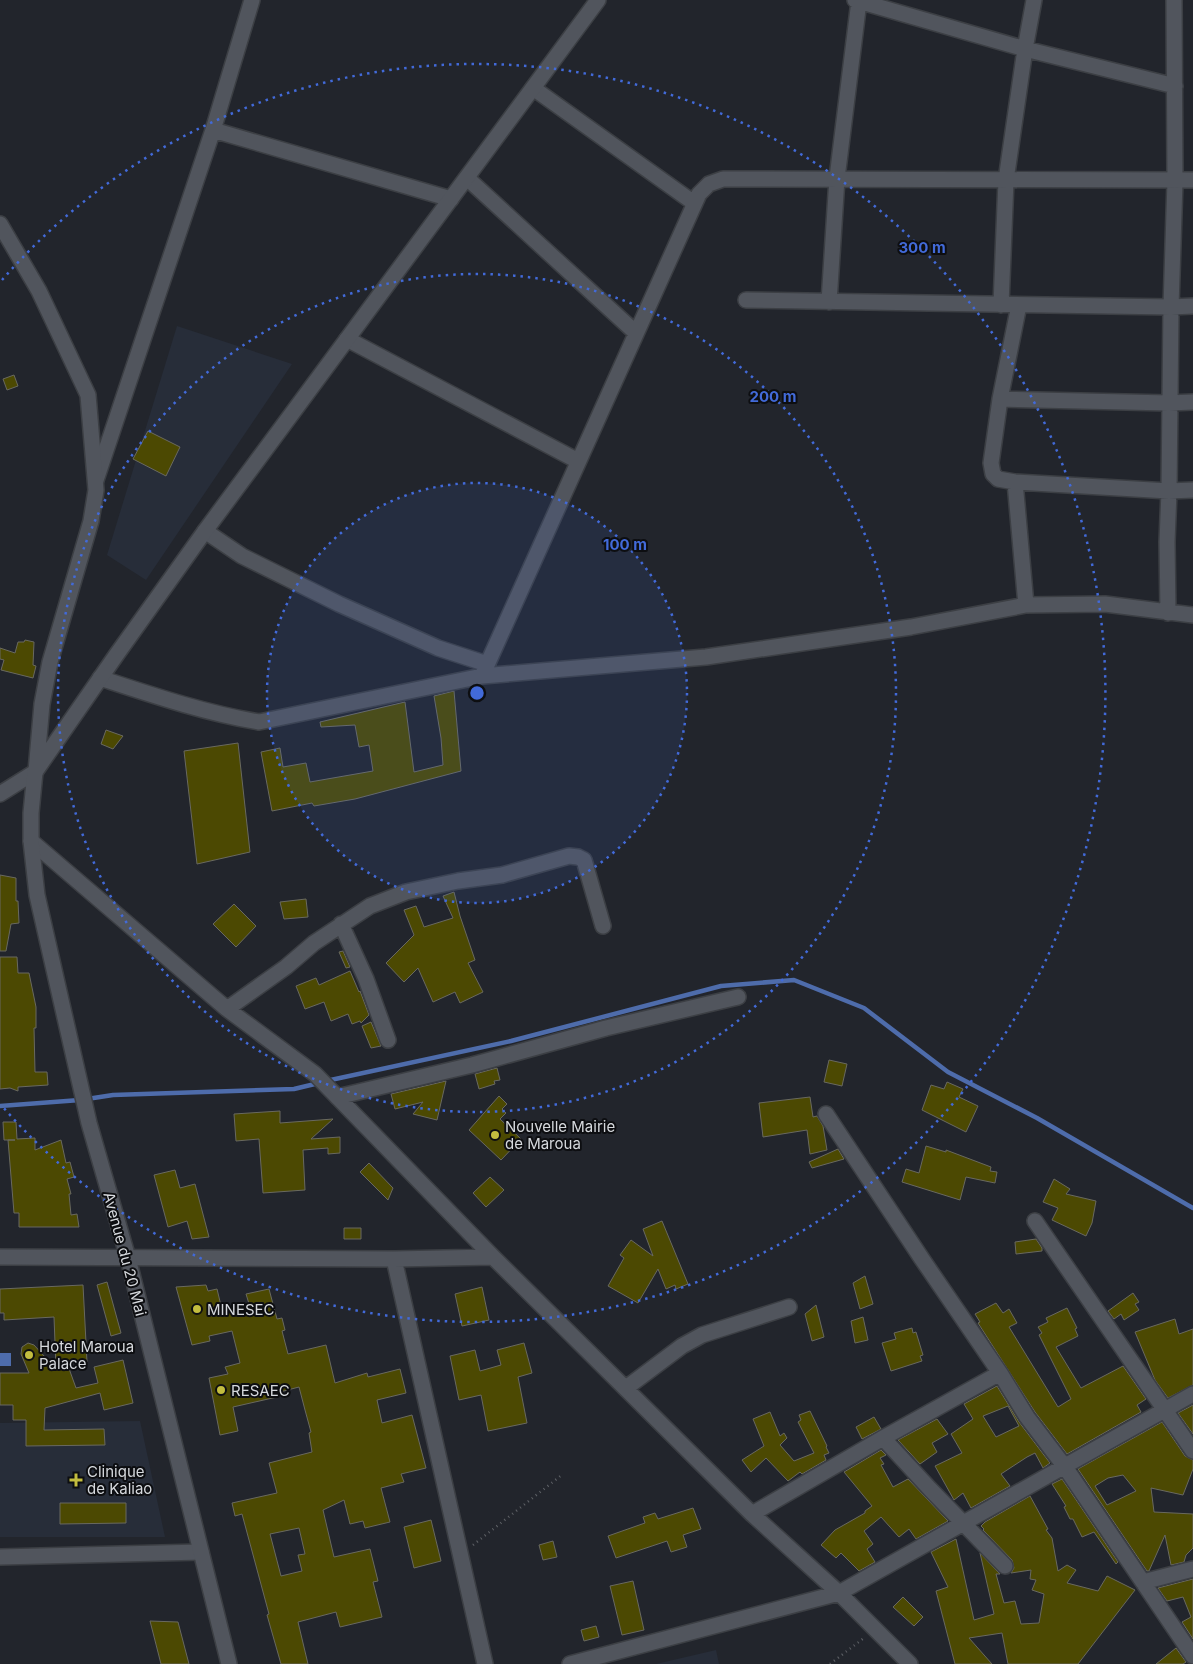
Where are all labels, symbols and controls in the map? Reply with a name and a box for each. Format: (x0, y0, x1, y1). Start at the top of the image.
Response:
text: 300 m (898, 238, 946, 257)
text: 200 m (750, 387, 796, 406)
text: 100 m (603, 535, 647, 554)
centre of rings (468, 684, 486, 702)
place label: Nouvelle Mairie de Maroua (505, 1117, 615, 1153)
marker: Nouvelle Mairie de Maroua (489, 1129, 501, 1141)
street label: Avenue du 20 Mai (99, 1190, 151, 1318)
place label: MINESEC (207, 1300, 275, 1319)
marker: MINESEC (191, 1303, 203, 1315)
place label: Hotel Maroua Palace (39, 1337, 134, 1373)
marker: Hotel Maroua Palace (23, 1349, 35, 1361)
place label: RESAEC (231, 1381, 290, 1400)
marker: RESAEC (215, 1384, 227, 1396)
place label: Clinique de Kaliao (87, 1462, 152, 1498)
marker: Clinique de Kaliao (69, 1473, 83, 1487)

